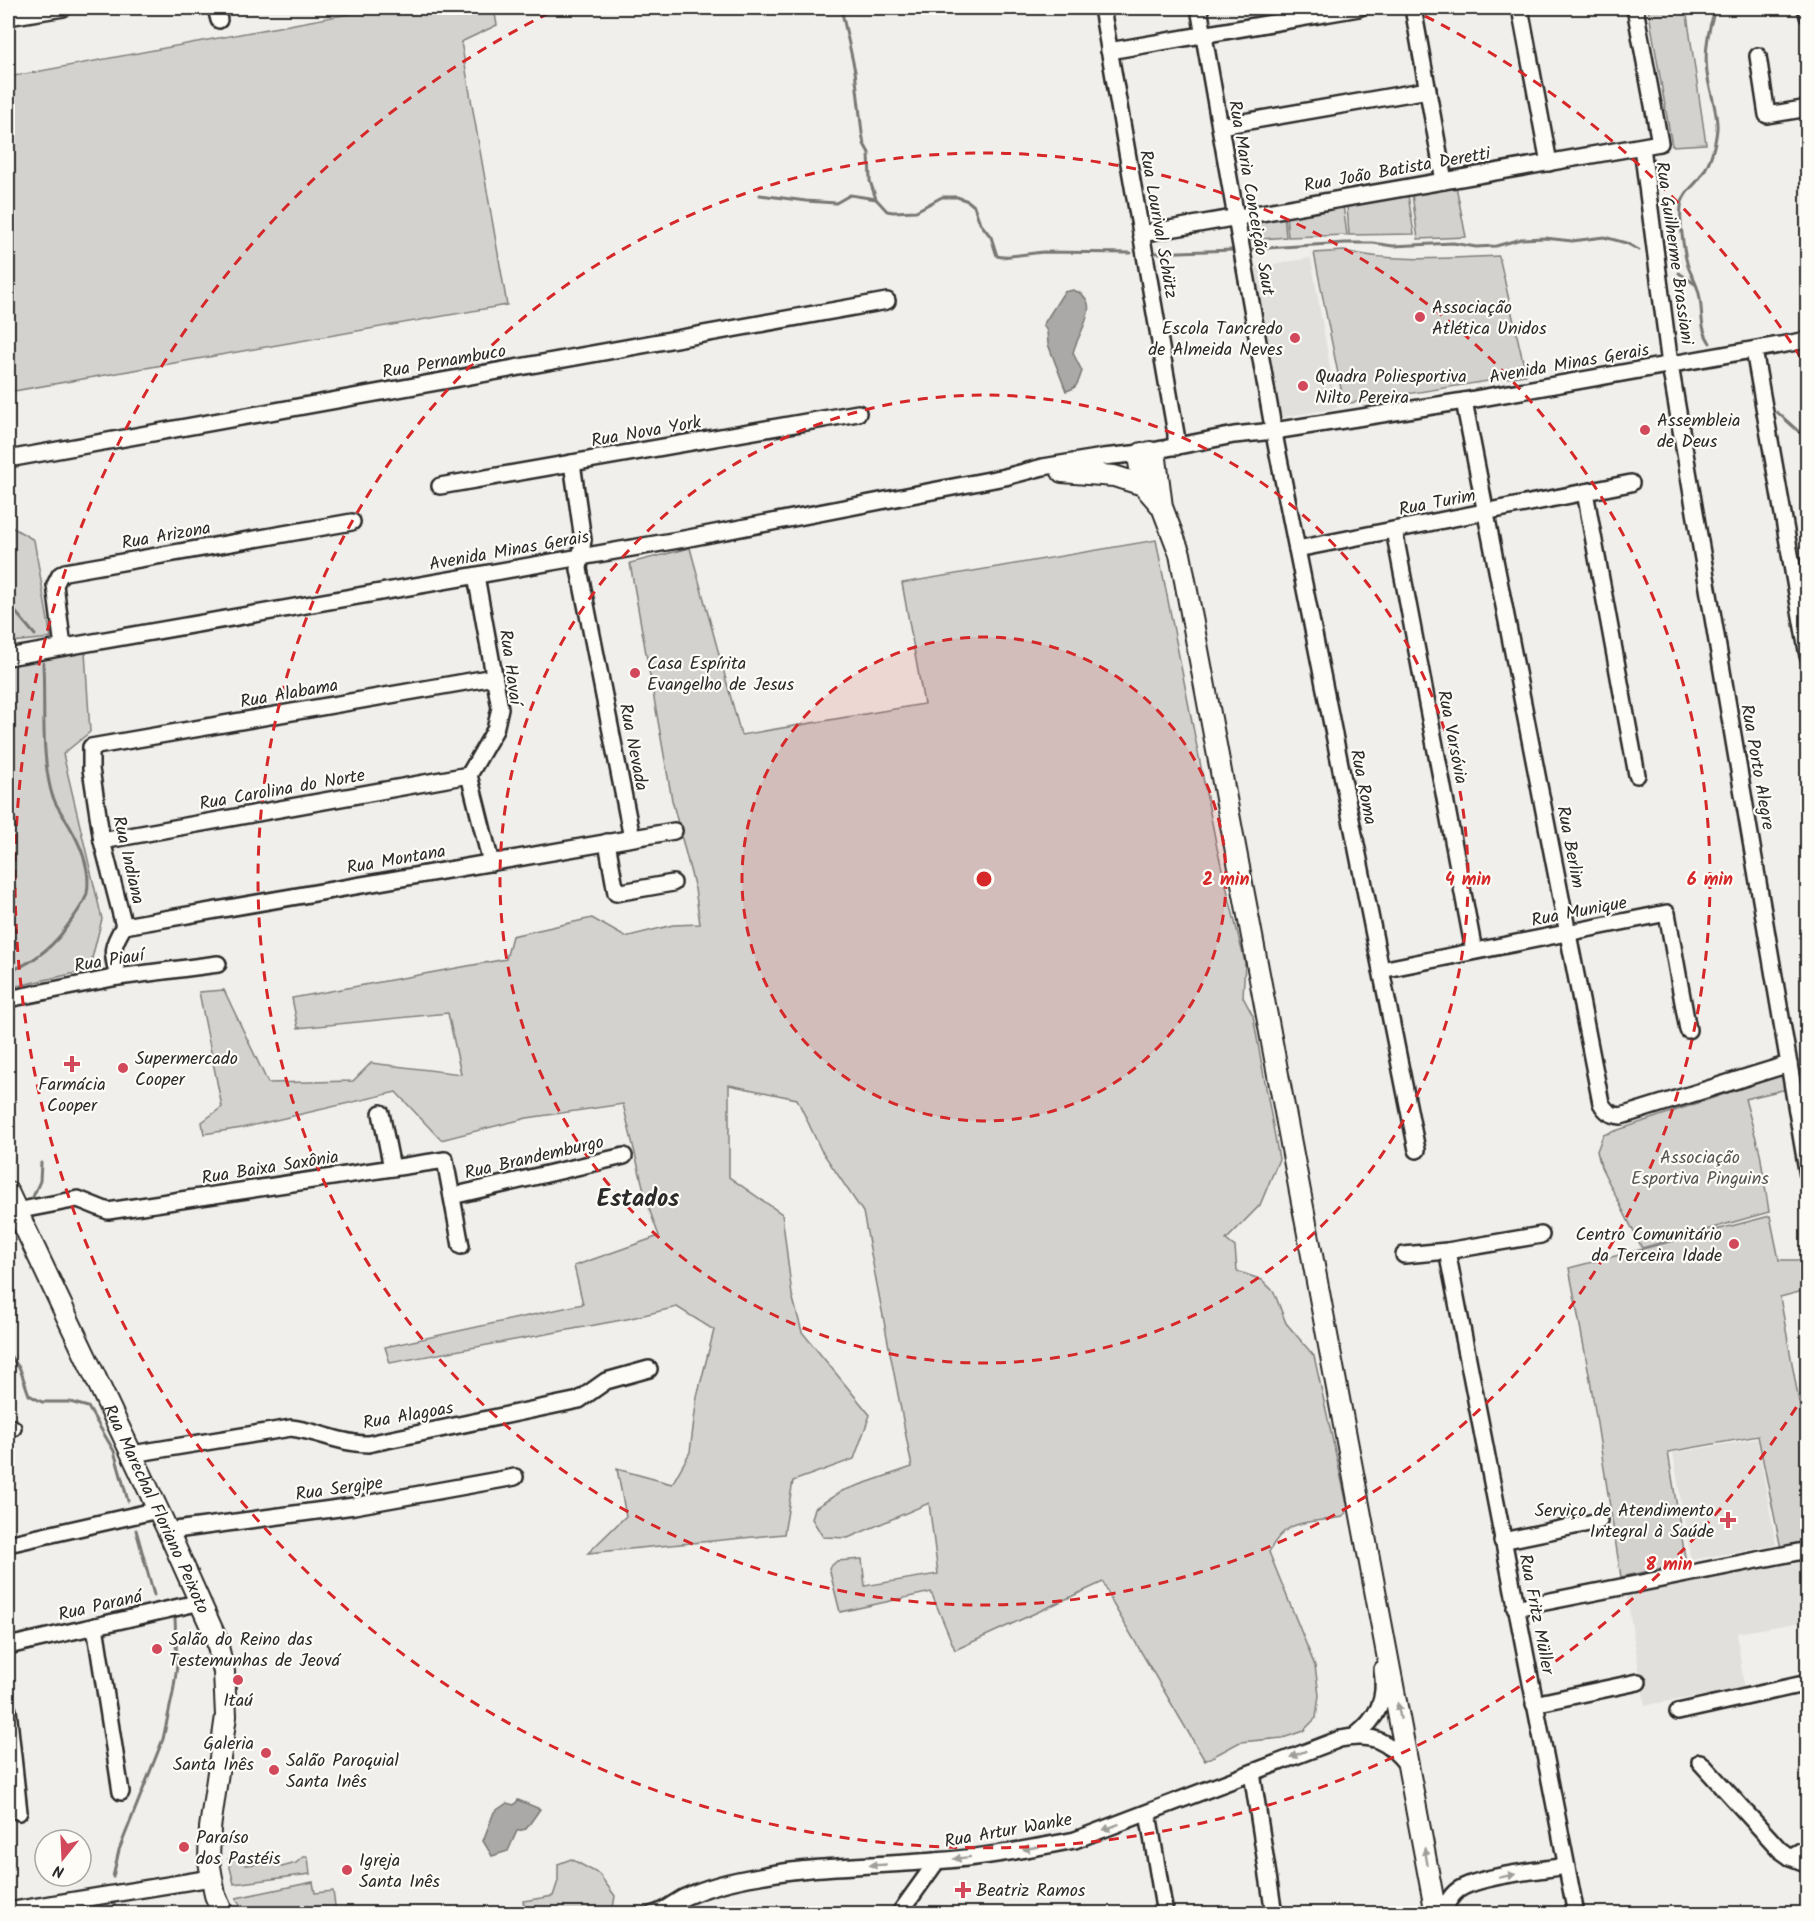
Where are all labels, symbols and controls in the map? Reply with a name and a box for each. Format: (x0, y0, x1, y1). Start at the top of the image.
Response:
street label: Rua Maria Conceição Saut (1219, 98, 1282, 299)
street label: Rua João Batista Deretti (1302, 140, 1493, 201)
street label: Rua Lourival Schütz (1130, 148, 1185, 301)
street label: Rua Guilherme Brassiani (1646, 160, 1701, 347)
place label: Associação Atlética Unidos (1432, 294, 1547, 344)
marker: Associação Atlética Unidos (1413, 310, 1427, 324)
place label: Escola Tancredo de Almeida Neves (1148, 315, 1283, 365)
marker: Escola Tancredo de Almeida Neves (1288, 331, 1302, 345)
street label: Avenida Minas Gerais (1487, 336, 1652, 393)
street label: Rua Pernambuco (380, 337, 508, 388)
place label: Quadra Poliesportiva Nilto Pereira (1315, 363, 1467, 413)
marker: Quadra Poliesportiva Nilto Pereira (1296, 379, 1310, 393)
place label: Assembleia de Deus (1657, 407, 1740, 457)
street label: Rua Nova York (589, 408, 704, 456)
marker: Assembleia de Deus (1638, 423, 1652, 437)
street label: Rua Turim (1396, 482, 1478, 525)
street label: Rua Arizona (119, 514, 213, 559)
street label: Avenida Minas Gerais (427, 523, 592, 580)
street label: Rua Havaí (490, 628, 530, 709)
place label: Casa Espírita Evangelho de Jesus (647, 650, 794, 700)
marker: Casa Espírita Evangelho de Jesus (628, 666, 642, 680)
street label: Rua Alabama (238, 672, 341, 717)
street label: Rua Varsóvia (1428, 688, 1475, 787)
street label: Rua Nevada (610, 701, 655, 794)
street label: Rua Porto Alegre (1731, 702, 1782, 832)
street label: Rua Roma (1341, 747, 1384, 827)
street label: Rua Carolina do Norte (197, 762, 367, 819)
street label: Rua Berlim (1547, 804, 1592, 891)
street label: Rua Indiana (103, 813, 152, 907)
street label: Rua Montana (344, 837, 448, 883)
text: 2 min (1203, 866, 1249, 895)
text: 4 min (1445, 866, 1491, 895)
text: 6 min (1687, 866, 1733, 895)
centre of rings (974, 869, 994, 889)
street label: Rua Munique (1529, 889, 1630, 936)
street label: Rua Piauí (72, 941, 149, 981)
place label: Supermercado Cooper (135, 1045, 238, 1095)
marker: Farmácia Cooper (65, 1057, 79, 1071)
marker: Supermercado Cooper (116, 1061, 130, 1075)
place label: Farmácia Cooper (38, 1071, 106, 1121)
street label: Rua Brandemburgo (462, 1128, 607, 1189)
street label: Rua Baixa Saxônia (200, 1143, 341, 1194)
park label: Associação Esportiva Pinguins (1631, 1144, 1769, 1194)
district label: Estados (597, 1180, 679, 1219)
place label: Centro Comunitário da Terceira Idade (1576, 1221, 1722, 1271)
marker: Centro Comunitário da Terceira Idade (1727, 1237, 1741, 1251)
street label: Rua Alagoas (361, 1394, 456, 1439)
street label: Rua Marechal Floriano Peixoto (94, 1400, 216, 1619)
street label: Rua Sergipe (294, 1469, 385, 1510)
place label: Serviço de Atendimento Integral à Saúde (1535, 1497, 1714, 1547)
marker: Serviço de Atendimento Integral à Saúde (1719, 1511, 1737, 1529)
street label: Rua Fritz Müller (1510, 1551, 1562, 1678)
text: 8 min (1646, 1551, 1692, 1580)
street label: Rua Paraná (55, 1582, 147, 1630)
place label: Salão do Reino das Testemunhas de Jeová (169, 1626, 342, 1676)
marker: Salão do Reino das Testemunhas de Jeová (150, 1642, 164, 1656)
marker: Itaú (231, 1673, 245, 1687)
place label: Itaú (223, 1687, 253, 1716)
one-way arrow (1394, 1701, 1403, 1720)
place label: Galeria Santa Inês (173, 1730, 254, 1780)
marker: Galeria Santa Inês (259, 1746, 273, 1760)
place label: Salão Paroquial Santa Inês (286, 1747, 400, 1797)
one-way arrow (1289, 1750, 1307, 1759)
marker: Salão Paroquial Santa Inês (267, 1763, 281, 1777)
street label: Rua Artur Wanke (942, 1806, 1074, 1857)
one-way arrow (1102, 1822, 1120, 1832)
place label: Paraíso dos Pastéis (196, 1824, 281, 1874)
north arrow (33, 1828, 93, 1888)
marker: Paraíso dos Pastéis (177, 1840, 191, 1854)
one-way arrow (1021, 1844, 1040, 1853)
one-way arrow (1421, 1846, 1430, 1865)
place label: Igreja Santa Inês (359, 1847, 440, 1897)
one-way arrow (952, 1854, 971, 1863)
text: N (50, 1857, 67, 1884)
one-way arrow (869, 1860, 888, 1869)
marker: Igreja Santa Inês (340, 1863, 354, 1877)
one-way arrow (1498, 1871, 1517, 1880)
place label: Beatriz Ramos (976, 1877, 1086, 1906)
marker: Beatriz Ramos (954, 1881, 972, 1899)

